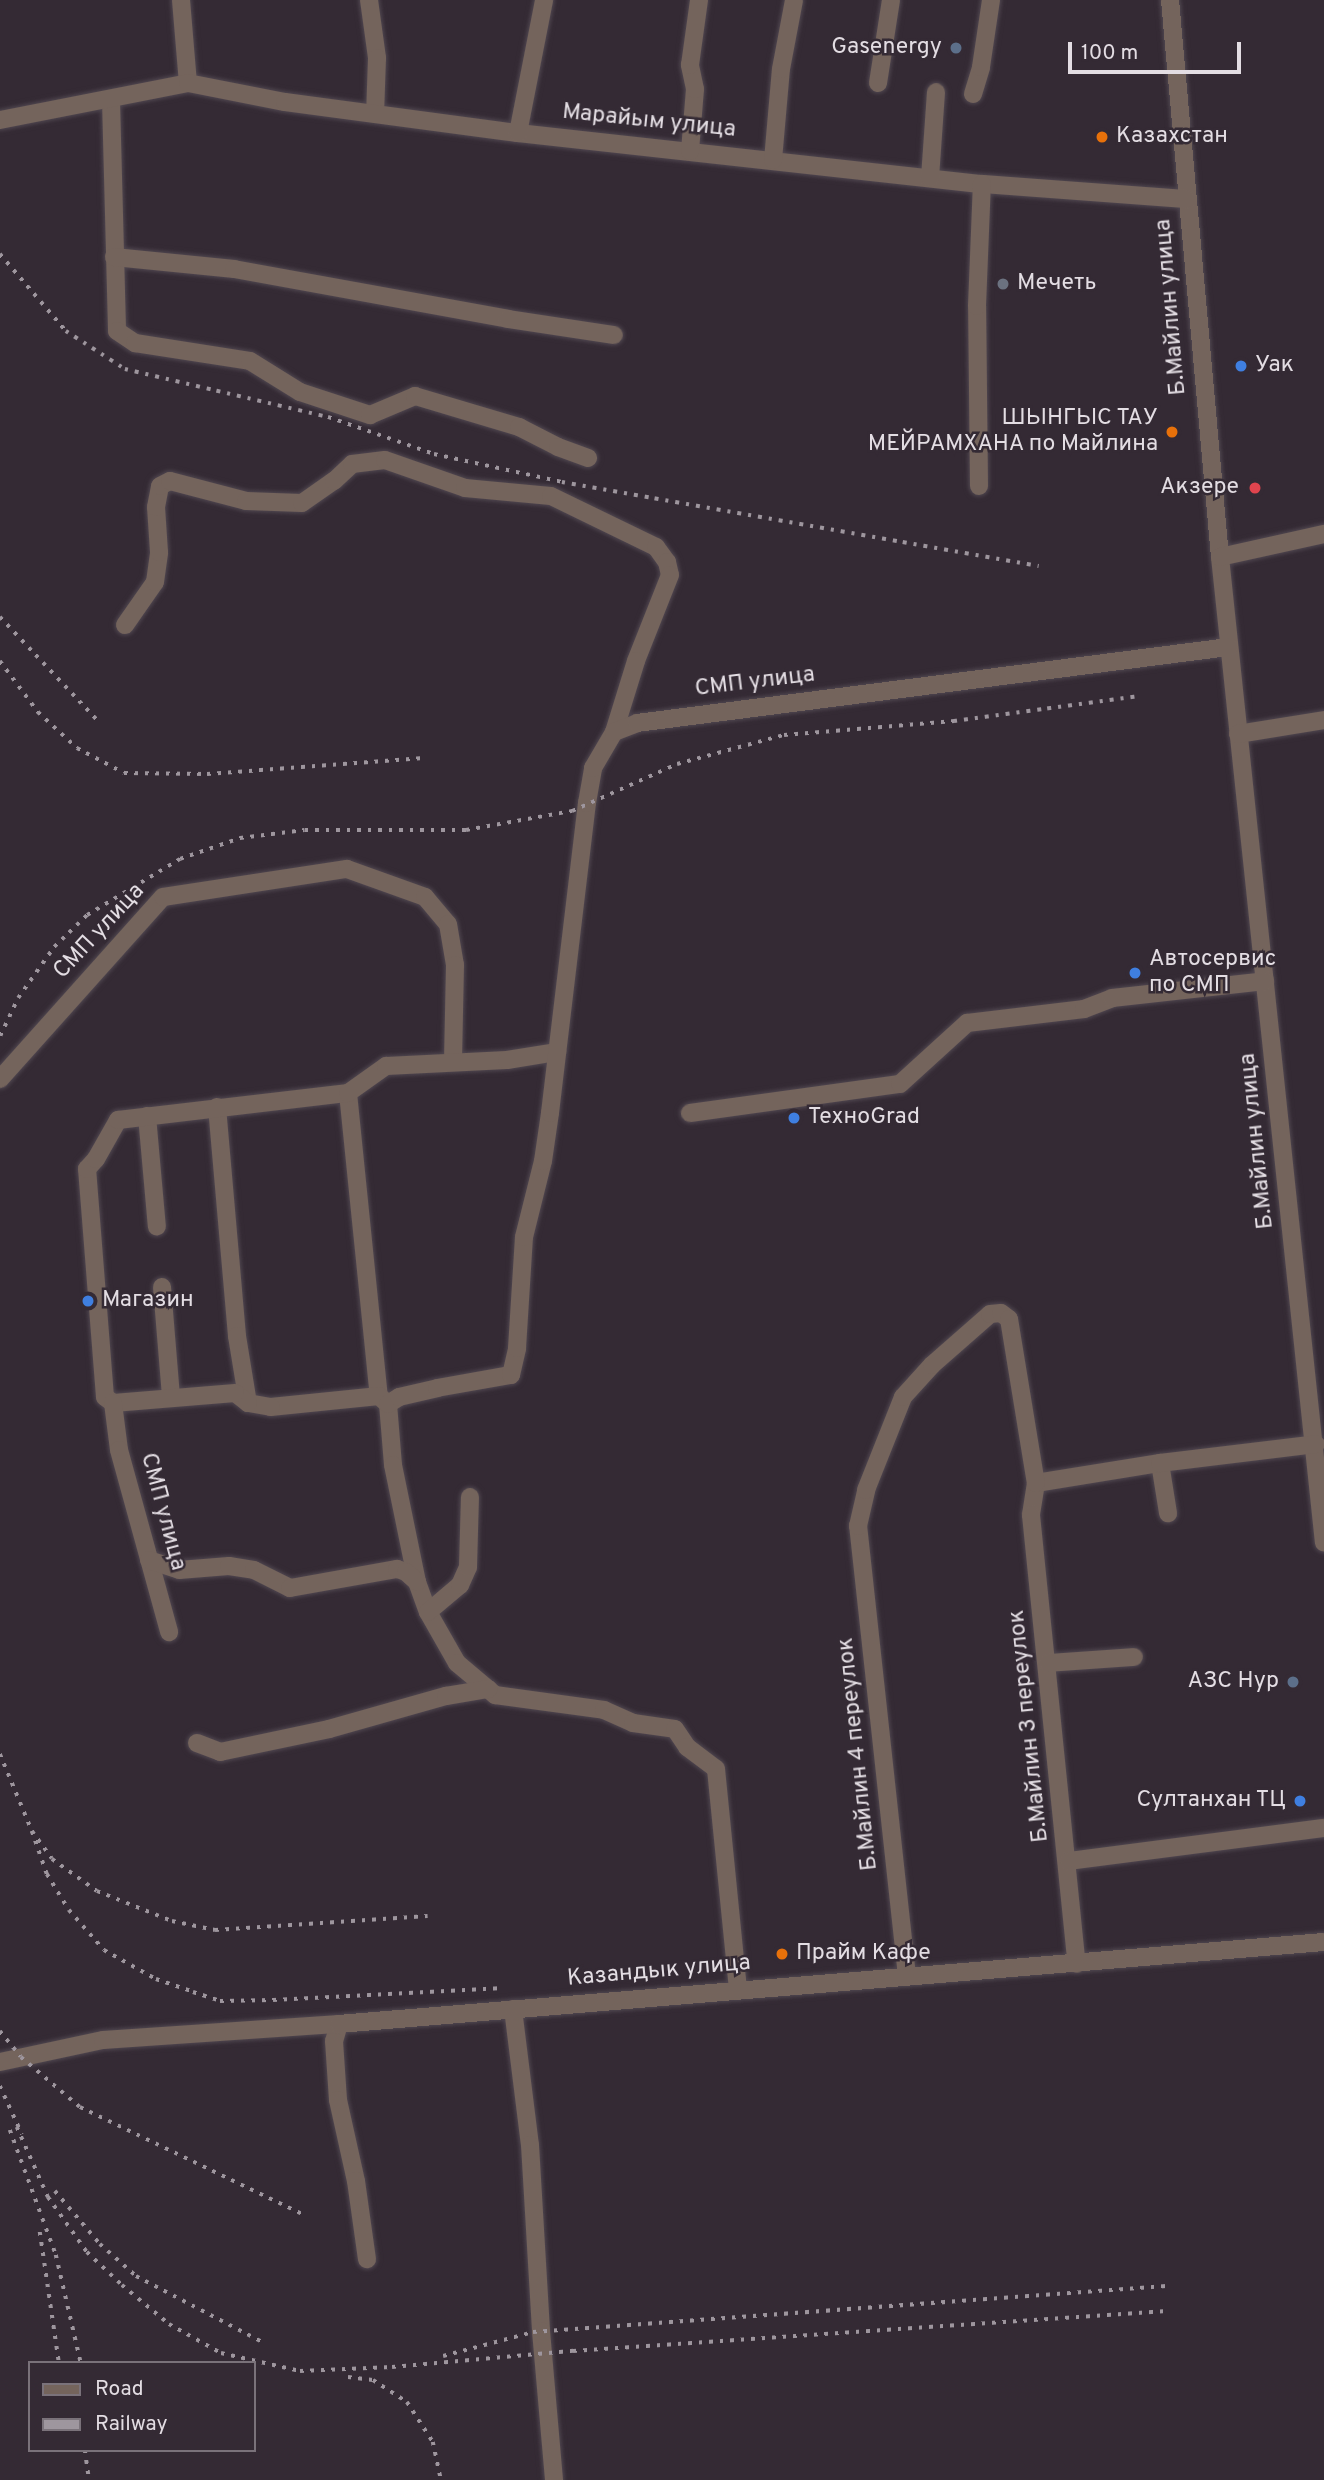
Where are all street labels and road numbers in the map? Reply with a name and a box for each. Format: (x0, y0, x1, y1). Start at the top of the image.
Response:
street label: Марайым улица (561, 99, 737, 145)
street label: Б.Майлин улица (1151, 218, 1193, 396)
street label: СМП улица (693, 662, 817, 704)
street label: СМП улица (49, 878, 151, 986)
street label: Б.Майлин улица (1235, 1052, 1281, 1230)
street label: СМП улица (133, 1450, 191, 1574)
street label: Б.Майлин 3 переулок (1004, 1608, 1056, 1844)
street label: Б.Майлин 4 переулок (833, 1636, 885, 1872)
street label: Казандык улица (566, 1950, 752, 1994)

